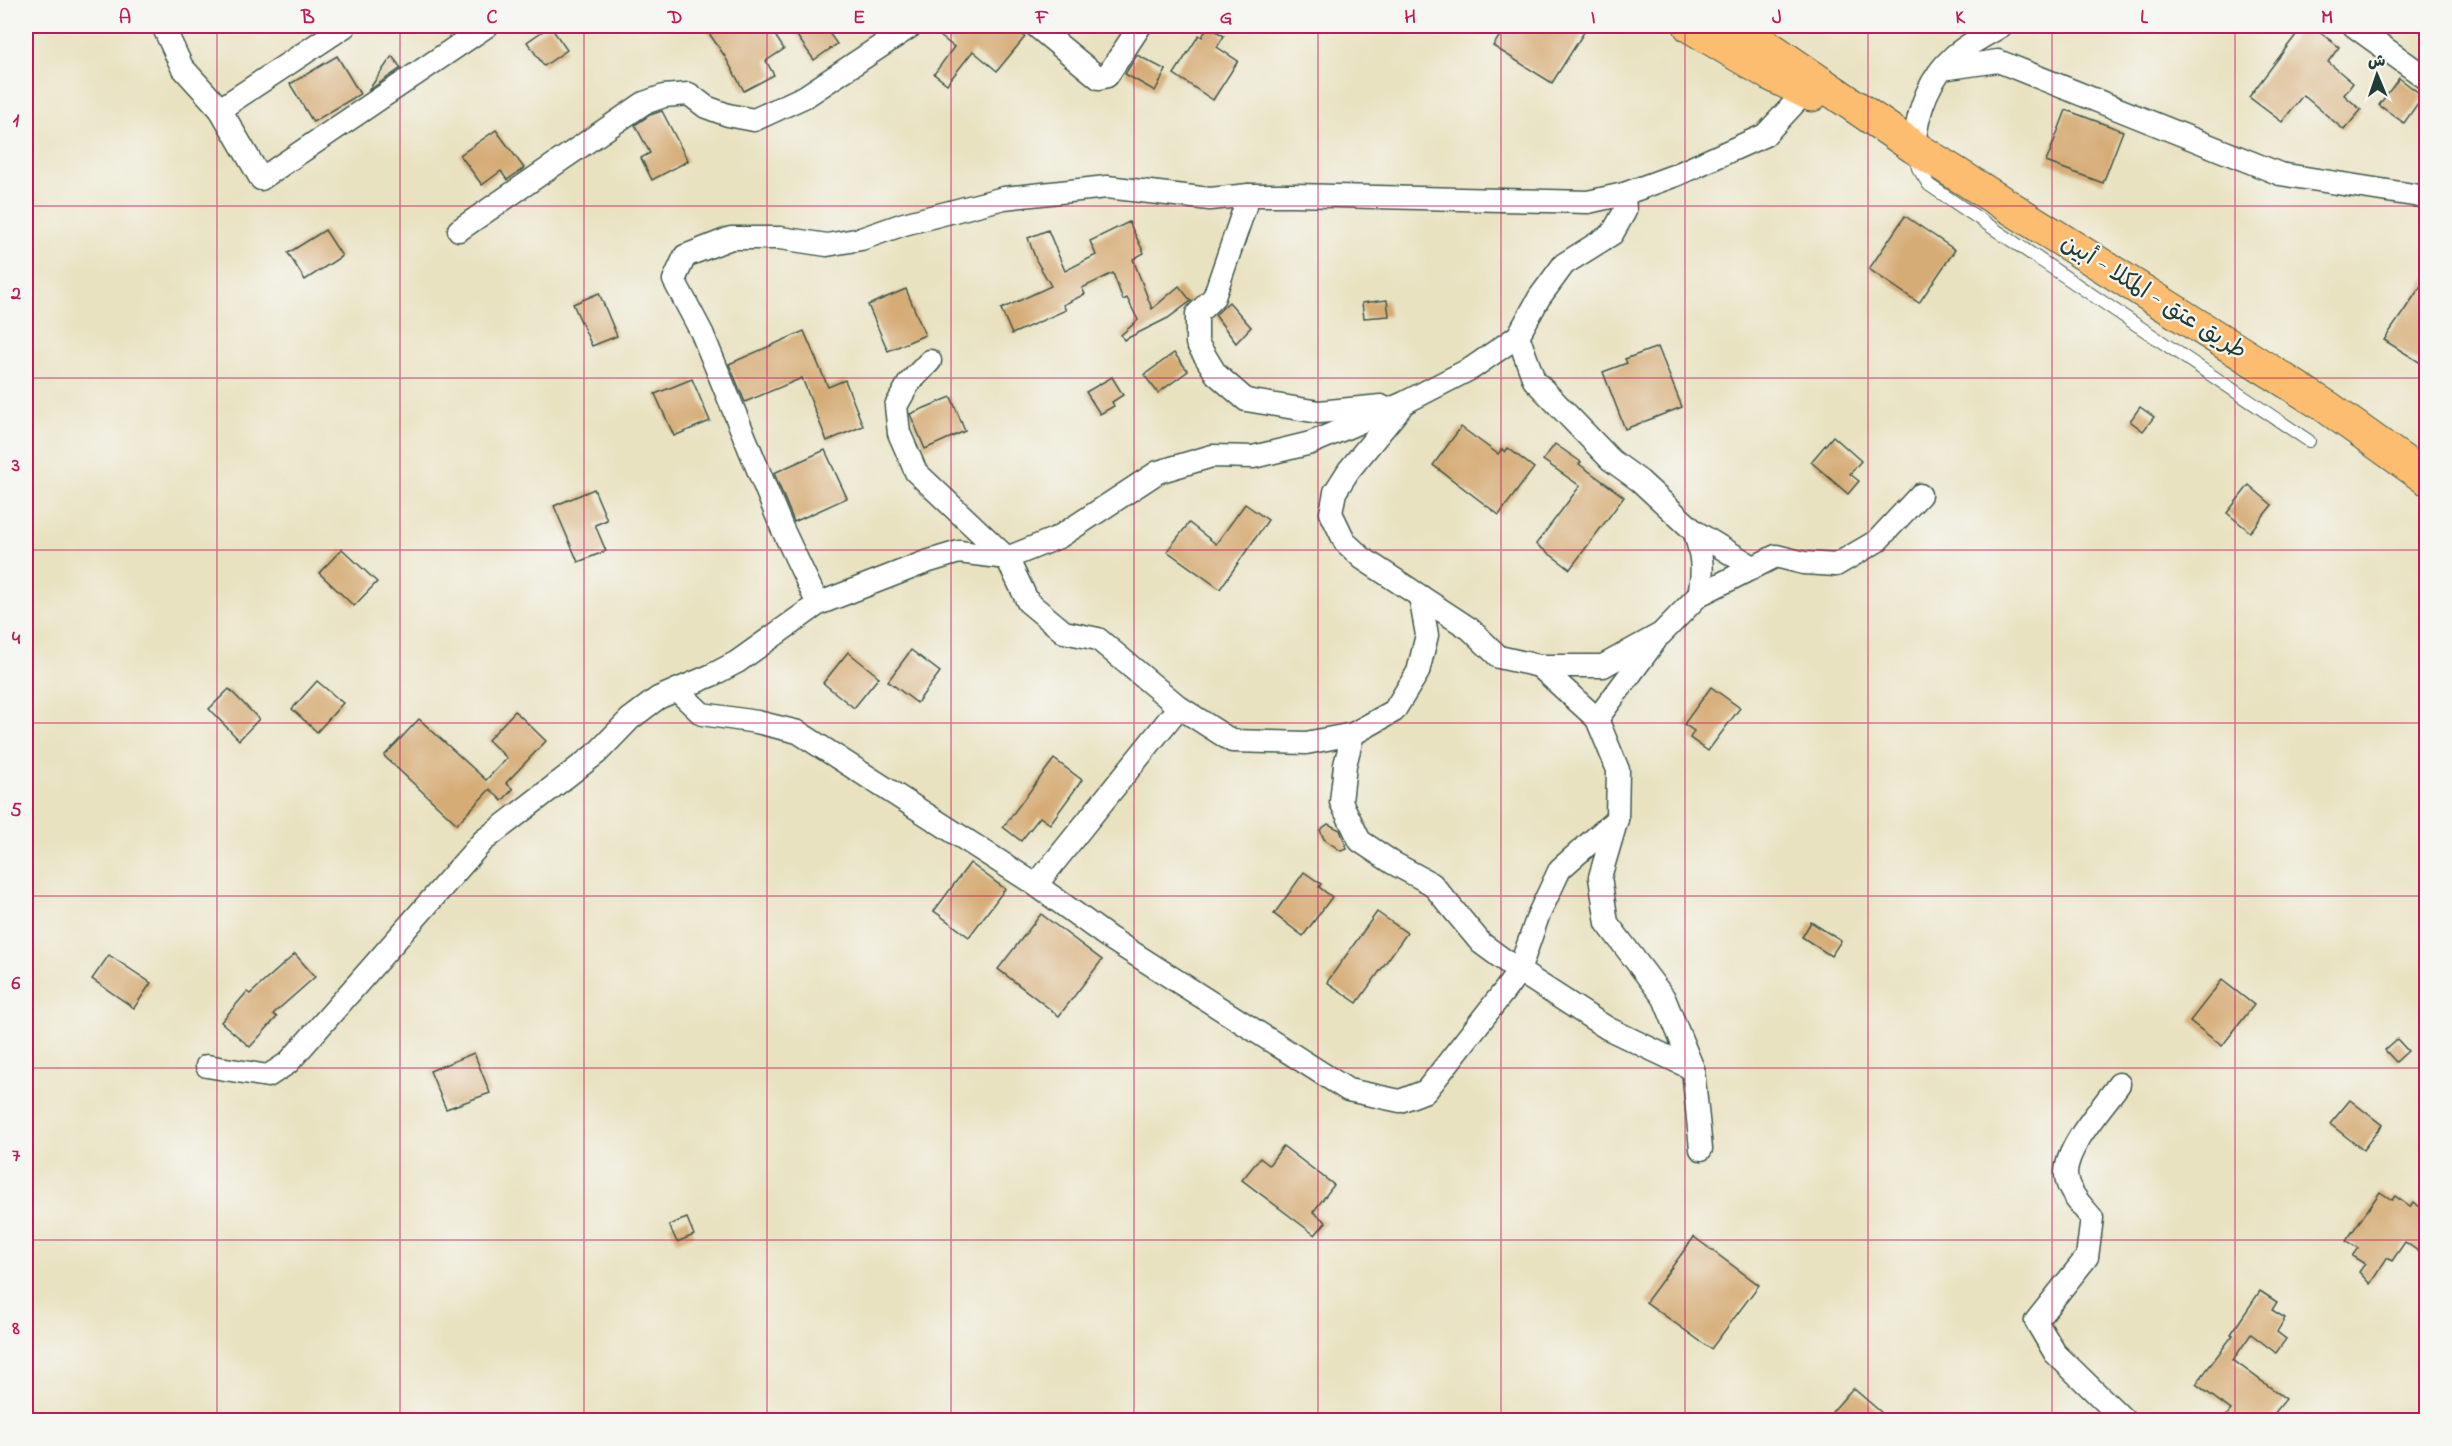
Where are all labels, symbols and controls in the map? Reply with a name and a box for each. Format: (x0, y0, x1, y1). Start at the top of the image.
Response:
text: A (119, 4, 131, 33)
text: B (300, 4, 315, 33)
text: C (487, 4, 498, 33)
text: D (667, 4, 682, 33)
text: E (853, 4, 865, 33)
text: F (1035, 4, 1049, 33)
text: G (1220, 4, 1233, 33)
text: H (1404, 4, 1416, 33)
text: I (1591, 4, 1596, 33)
text: J (1772, 4, 1782, 33)
text: K (1955, 4, 1966, 33)
text: L (2140, 4, 2148, 33)
text: M (2321, 4, 2333, 33)
north arrow (2347, 45, 2407, 105)
text: ش (2367, 50, 2386, 74)
text: 1 (13, 107, 20, 136)
street label: طريق عتق - المكلا - أبين (2053, 227, 2253, 369)
text: 2 (10, 280, 21, 309)
text: 3 (11, 452, 20, 481)
text: 4 (12, 625, 21, 654)
text: 5 (10, 797, 22, 826)
text: 6 (12, 970, 21, 999)
text: 7 (12, 1142, 21, 1171)
text: 8 (11, 1315, 20, 1344)

